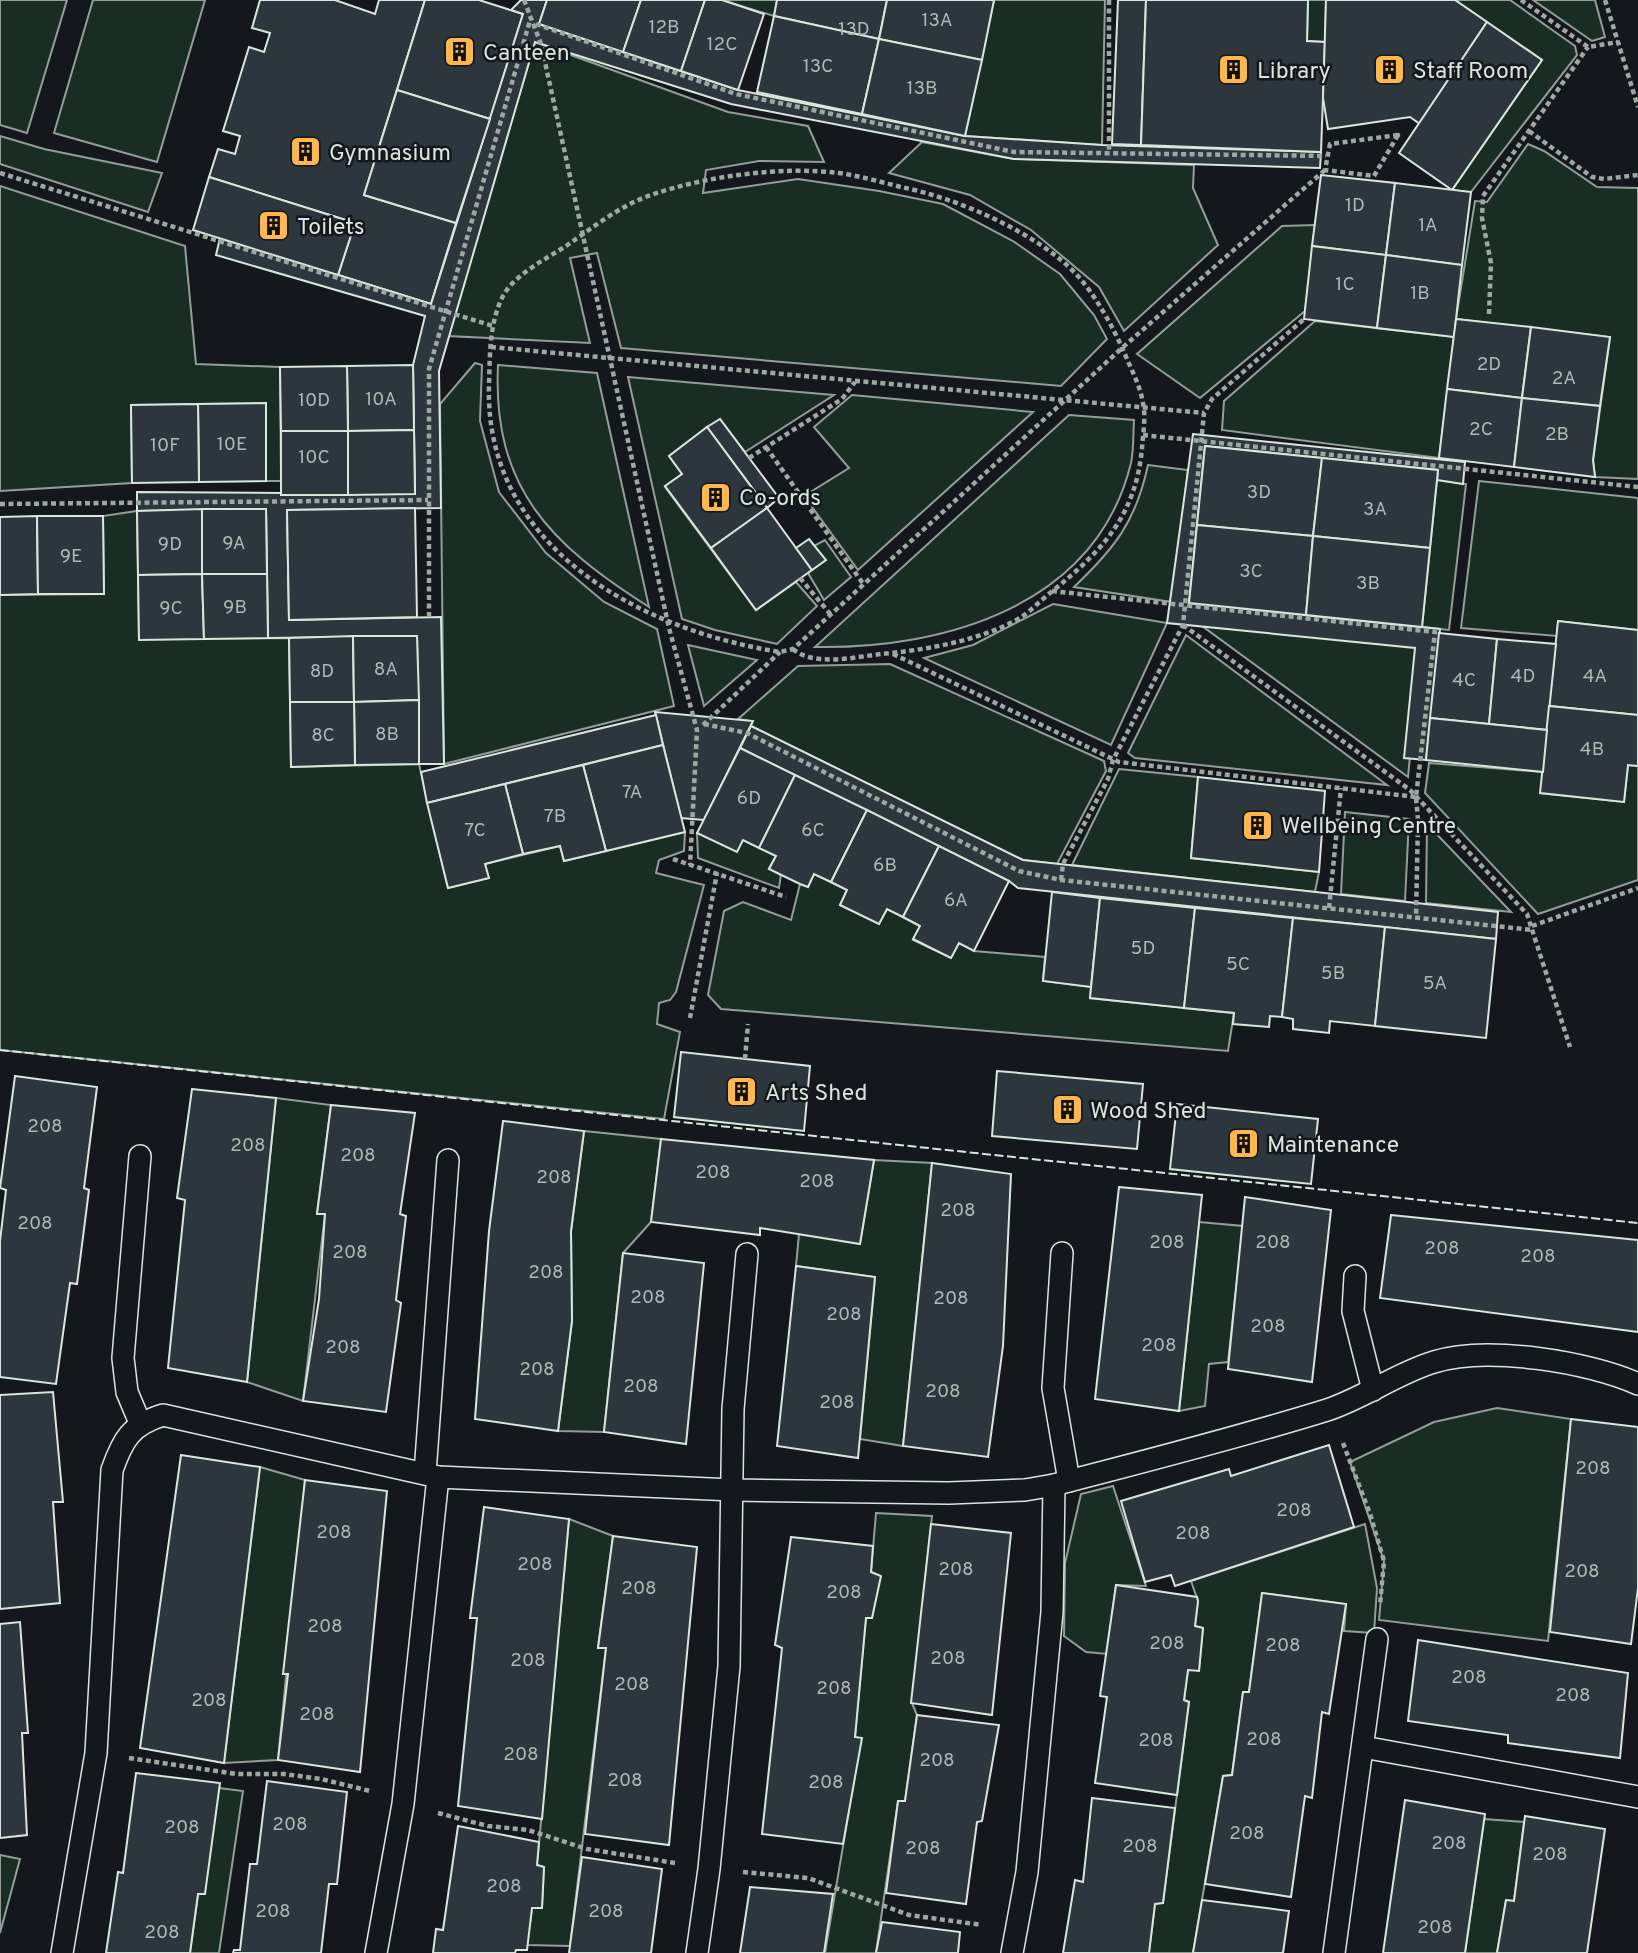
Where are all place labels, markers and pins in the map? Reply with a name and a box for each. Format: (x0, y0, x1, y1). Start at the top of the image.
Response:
building icon: Canteen (443, 35, 477, 69)
place label: Canteen (483, 40, 570, 69)
building icon: Library (1217, 53, 1251, 87)
building icon: Staff Room (1373, 53, 1407, 87)
place label: Library (1257, 58, 1331, 87)
place label: Staff Room (1413, 58, 1528, 87)
building icon: Gymnasium (289, 135, 323, 169)
place label: Gymnasium (329, 140, 451, 169)
building icon: Toilets (257, 209, 291, 243)
place label: Toilets (297, 214, 364, 243)
building icon: Co-ords (699, 480, 733, 514)
place label: Co-ords (739, 485, 821, 514)
building icon: Wellbeing Centre (1241, 808, 1275, 842)
place label: Wellbeing Centre (1281, 813, 1456, 842)
building icon: Arts Shed (725, 1075, 759, 1109)
place label: Arts Shed (765, 1080, 867, 1109)
building icon: Wood Shed (1050, 1093, 1084, 1127)
place label: Wood Shed (1090, 1098, 1206, 1127)
building icon: Maintenance (1227, 1127, 1261, 1161)
place label: Maintenance (1267, 1132, 1399, 1161)

